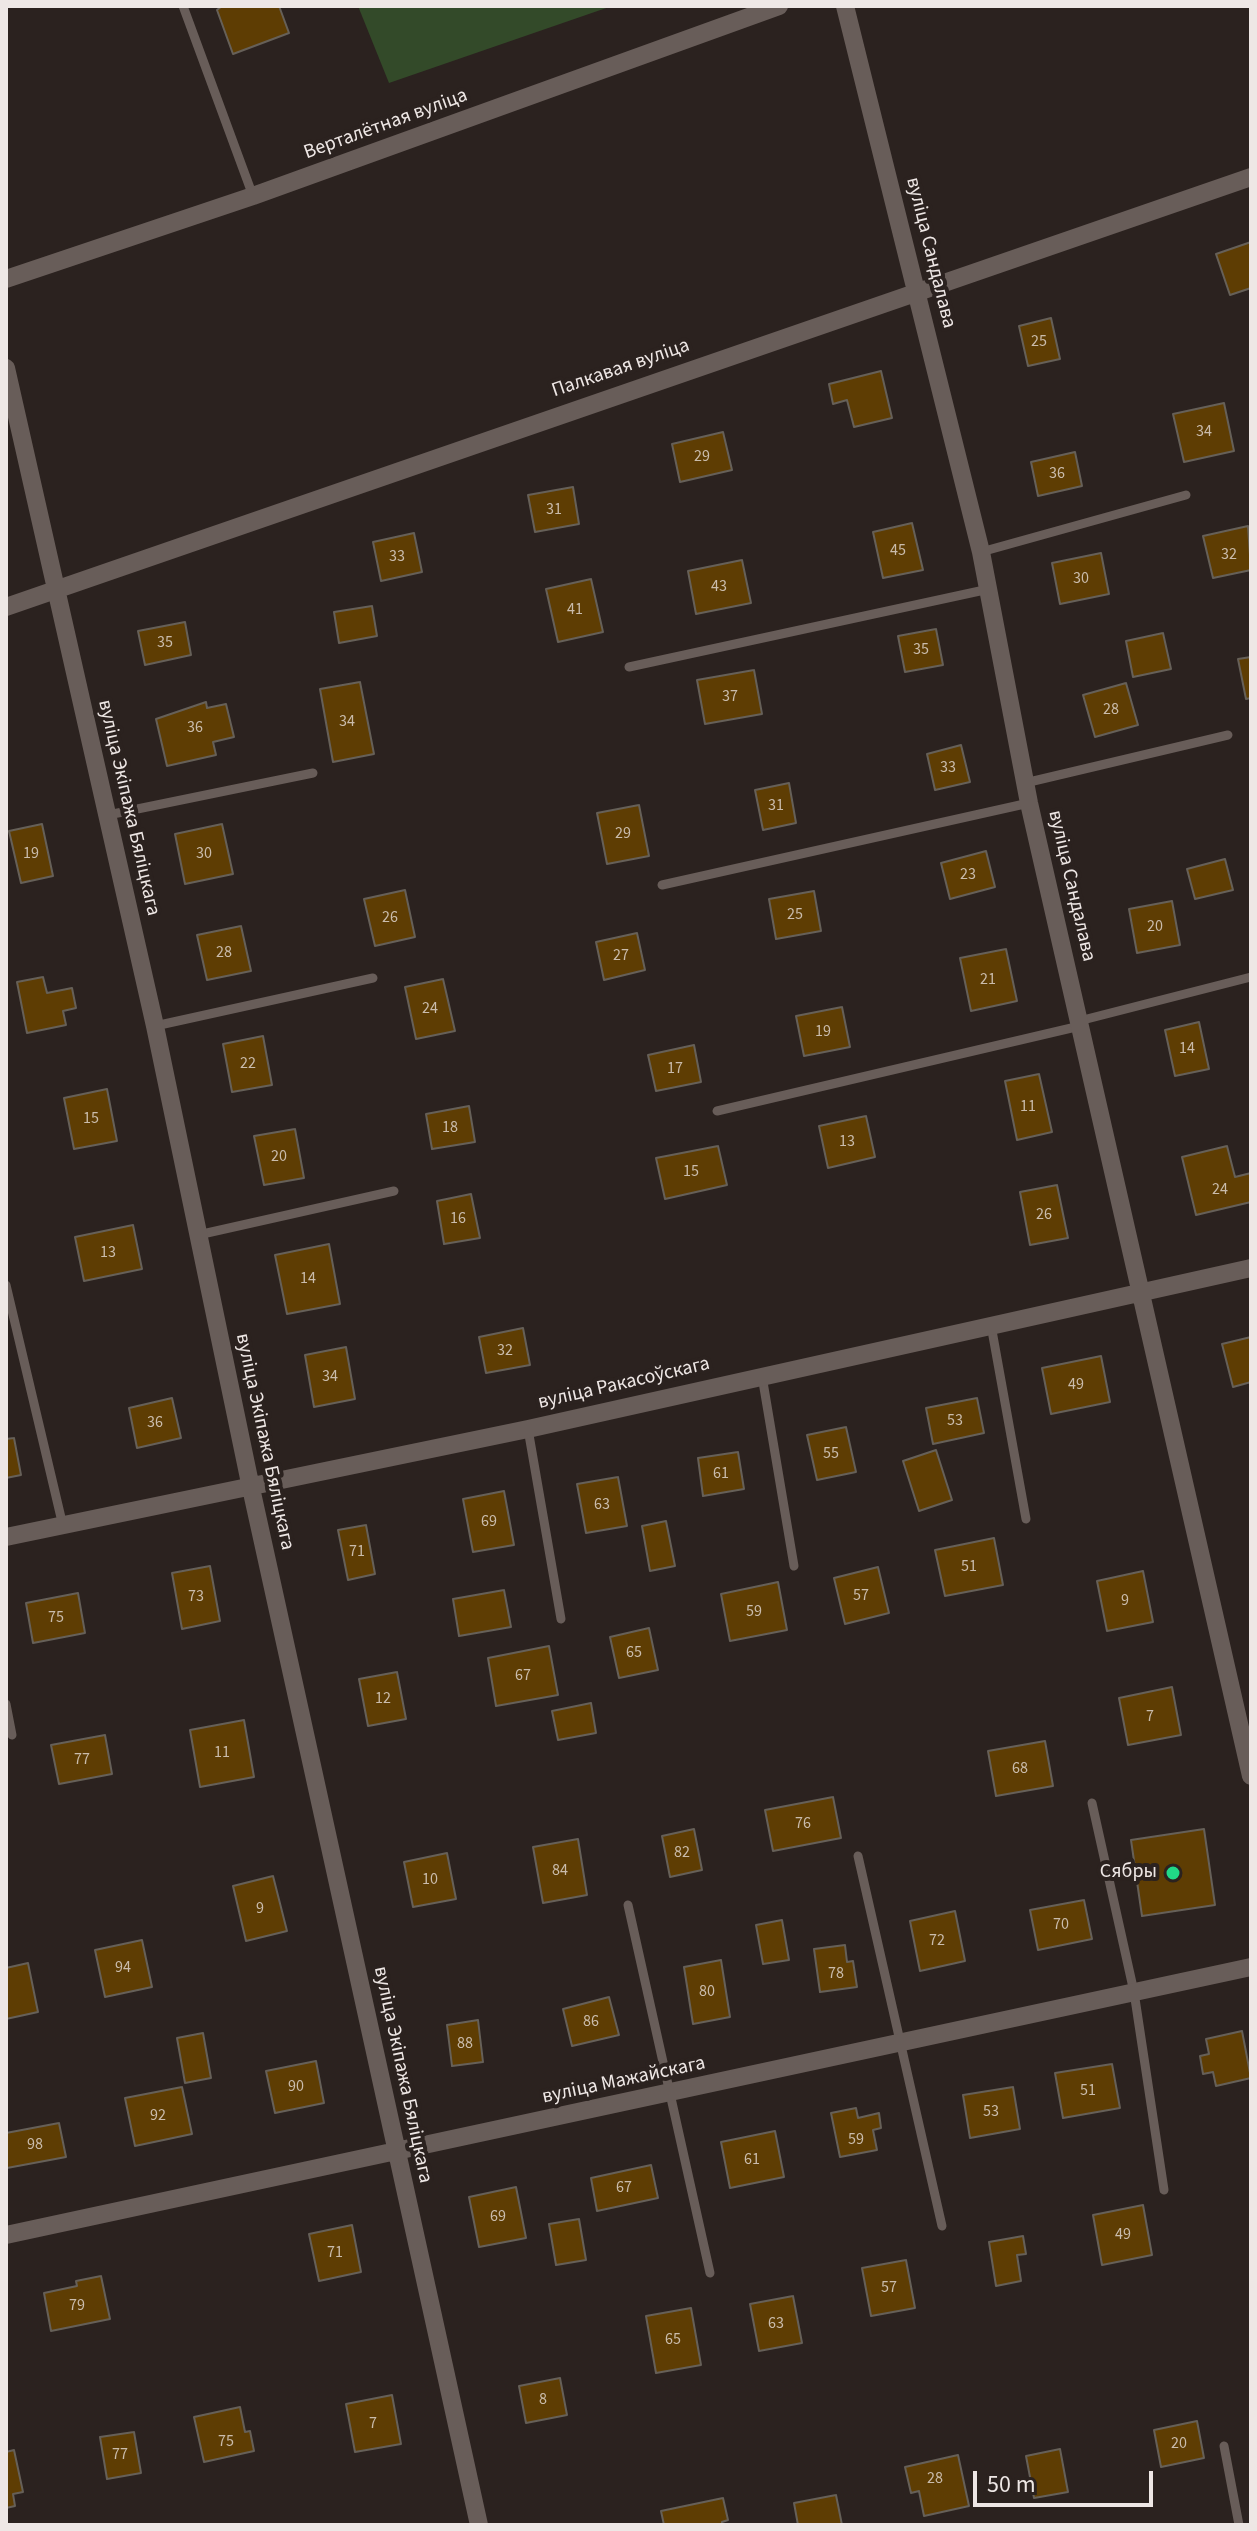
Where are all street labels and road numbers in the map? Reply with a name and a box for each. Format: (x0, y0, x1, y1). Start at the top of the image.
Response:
street label: Верталётная вуліца (301, 84, 471, 166)
street label: вуліца Сандалава (900, 175, 960, 331)
street label: Палкавая вуліца (549, 334, 693, 404)
street label: вуліца Экіпажа Бяліцкага (91, 698, 165, 918)
street label: вуліца Сандалава (1042, 808, 1100, 964)
street label: вуліца Экіпажа Бяліцкага (229, 1331, 299, 1553)
street label: вуліца Ракасоўскага (536, 1353, 712, 1415)
street label: вуліца Экіпажа Бяліцкага (367, 1964, 437, 2186)
street label: вуліца Мажайскага (540, 2052, 708, 2110)

